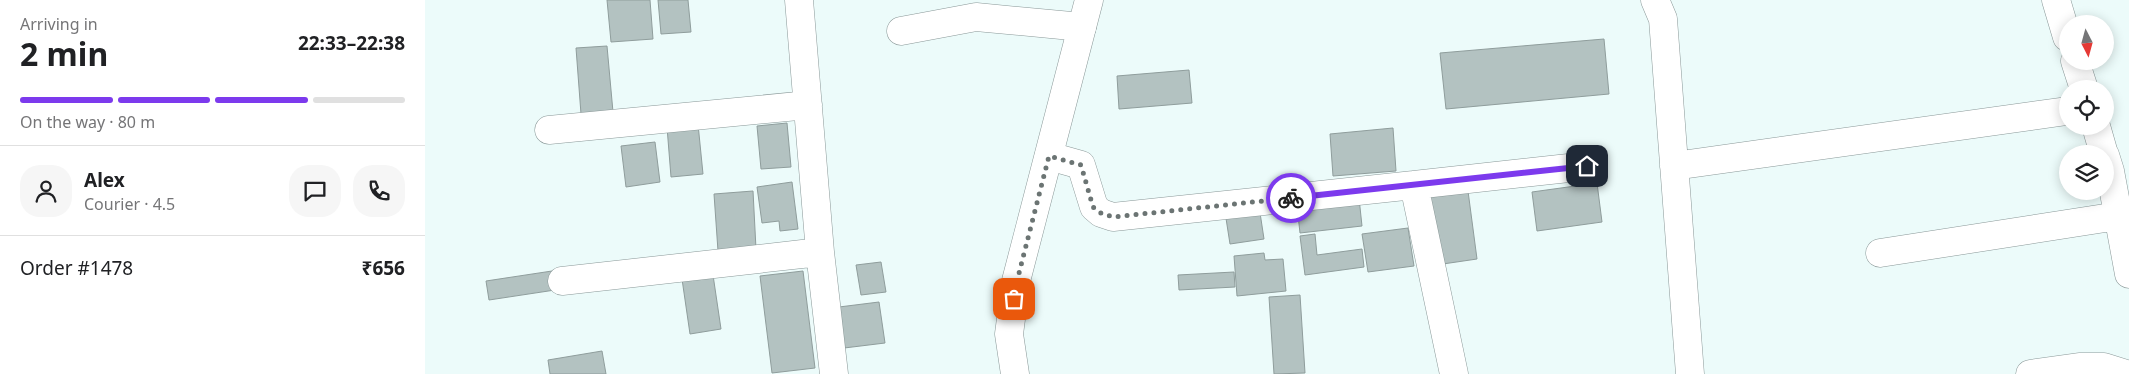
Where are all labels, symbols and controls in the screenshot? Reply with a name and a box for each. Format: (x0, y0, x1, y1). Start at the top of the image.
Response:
text: Arriving in (20, 13, 98, 35)
north arrow (2059, 15, 2114, 70)
map controls (2059, 15, 2114, 200)
text: 22:33–22:38 (298, 30, 405, 56)
text: 2 min (20, 32, 108, 75)
button: locate (2059, 80, 2114, 135)
text: On the way · 80 m (20, 111, 155, 133)
pin (1566, 145, 1608, 187)
button: layers (2059, 145, 2114, 200)
icon: home (1573, 152, 1601, 180)
button: person (20, 165, 72, 217)
button: chat (289, 165, 341, 217)
button: phone (353, 165, 405, 217)
text: Alex (84, 167, 125, 193)
courier (1266, 173, 1316, 223)
icon: bike (1277, 184, 1305, 212)
text: Courier · 4.5 (84, 193, 175, 215)
text: Order #1478 (20, 255, 133, 281)
text: ₹656 (362, 255, 405, 281)
pin (993, 278, 1035, 320)
icon: bag (1000, 285, 1028, 313)

